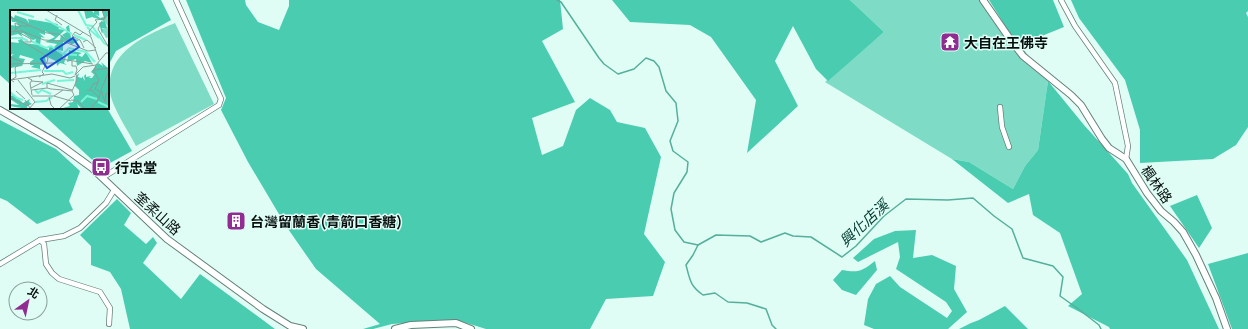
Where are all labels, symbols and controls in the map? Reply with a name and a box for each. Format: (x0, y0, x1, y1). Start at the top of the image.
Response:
inset map (10, 10, 109, 109)
temple icon: 大自在王佛寺 (939, 31, 961, 53)
place label: 大自在王佛寺 (964, 33, 1048, 52)
bus stop icon: 行忠堂 (90, 156, 112, 178)
place label: 行忠堂 (115, 158, 157, 177)
street label: 楓林路 (1137, 161, 1177, 207)
street label: 奎柔山路 (131, 187, 185, 239)
water label: 興化店溪 (835, 194, 895, 251)
building icon: 台灣留蘭香(青箭口香糖) (225, 210, 247, 232)
place label: 台灣留蘭香(青箭口香糖) (250, 212, 403, 231)
north arrow (8, 281, 48, 321)
text: 北 (25, 283, 42, 301)

